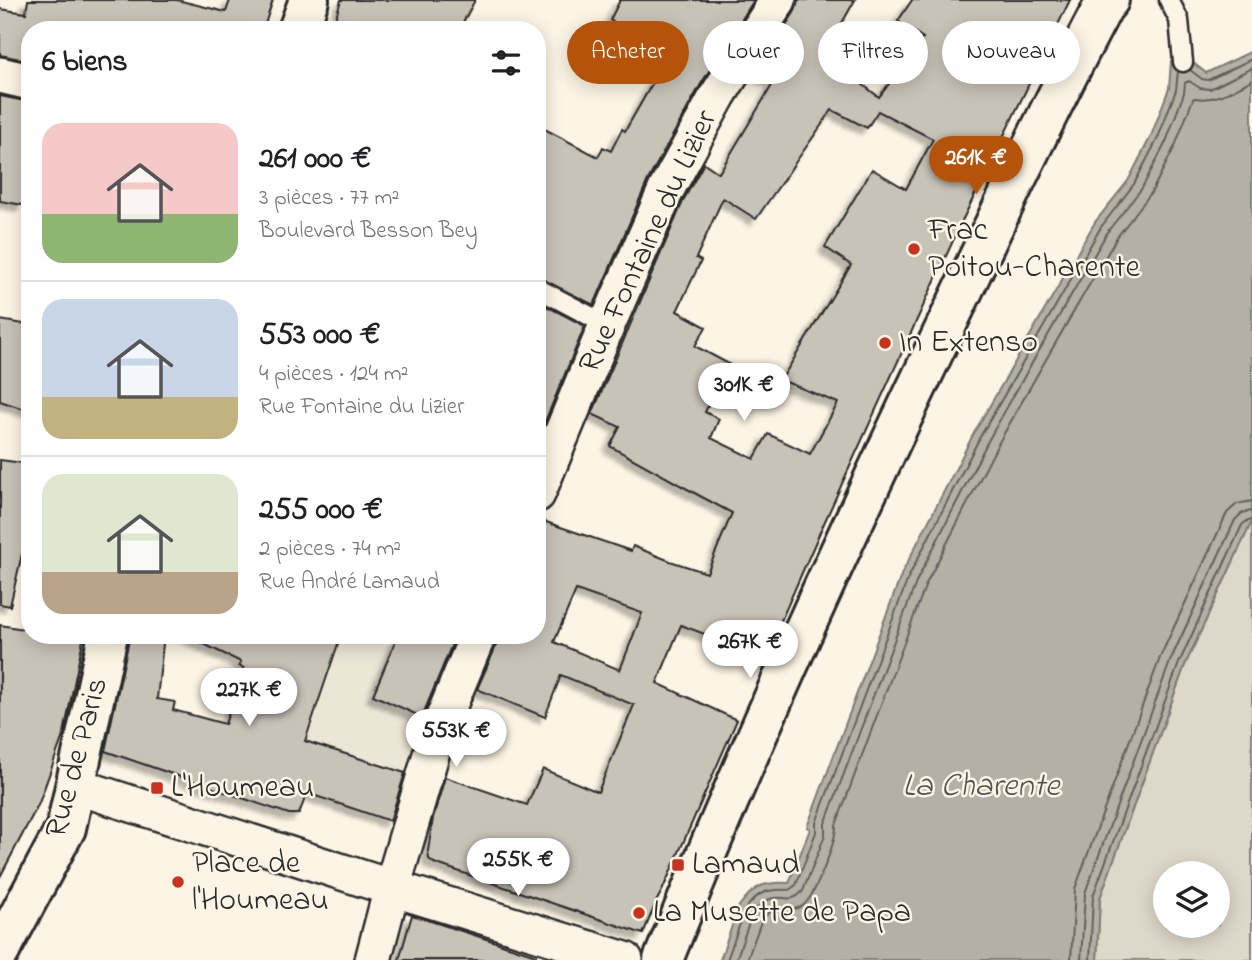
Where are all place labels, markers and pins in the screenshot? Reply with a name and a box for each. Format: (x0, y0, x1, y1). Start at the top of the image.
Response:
pin: 261K € (919, 136, 1033, 196)
place label: Frac Poitou-Charente (927, 208, 1140, 292)
marker: Frac Poitou-Charente (906, 241, 922, 257)
place label: In Extenso (899, 320, 1038, 367)
marker: In Extenso (877, 335, 893, 351)
pin: 301K € (687, 364, 801, 423)
pin: 267K € (693, 620, 807, 680)
pin: 227K € (192, 668, 306, 728)
pin: 553K € (399, 710, 513, 769)
place label: L'Houmeau (171, 765, 314, 812)
marker: L'Houmeau (149, 780, 165, 796)
pin: 255K € (461, 838, 575, 898)
place label: Place de l'Houmeau (192, 841, 329, 925)
place label: Lamaud (692, 842, 799, 889)
marker: Lamaud (670, 857, 686, 873)
marker: Place de l'Houmeau (170, 874, 186, 890)
place label: La Musette de Papa (653, 890, 911, 937)
marker: La Musette de Papa (631, 905, 647, 921)

